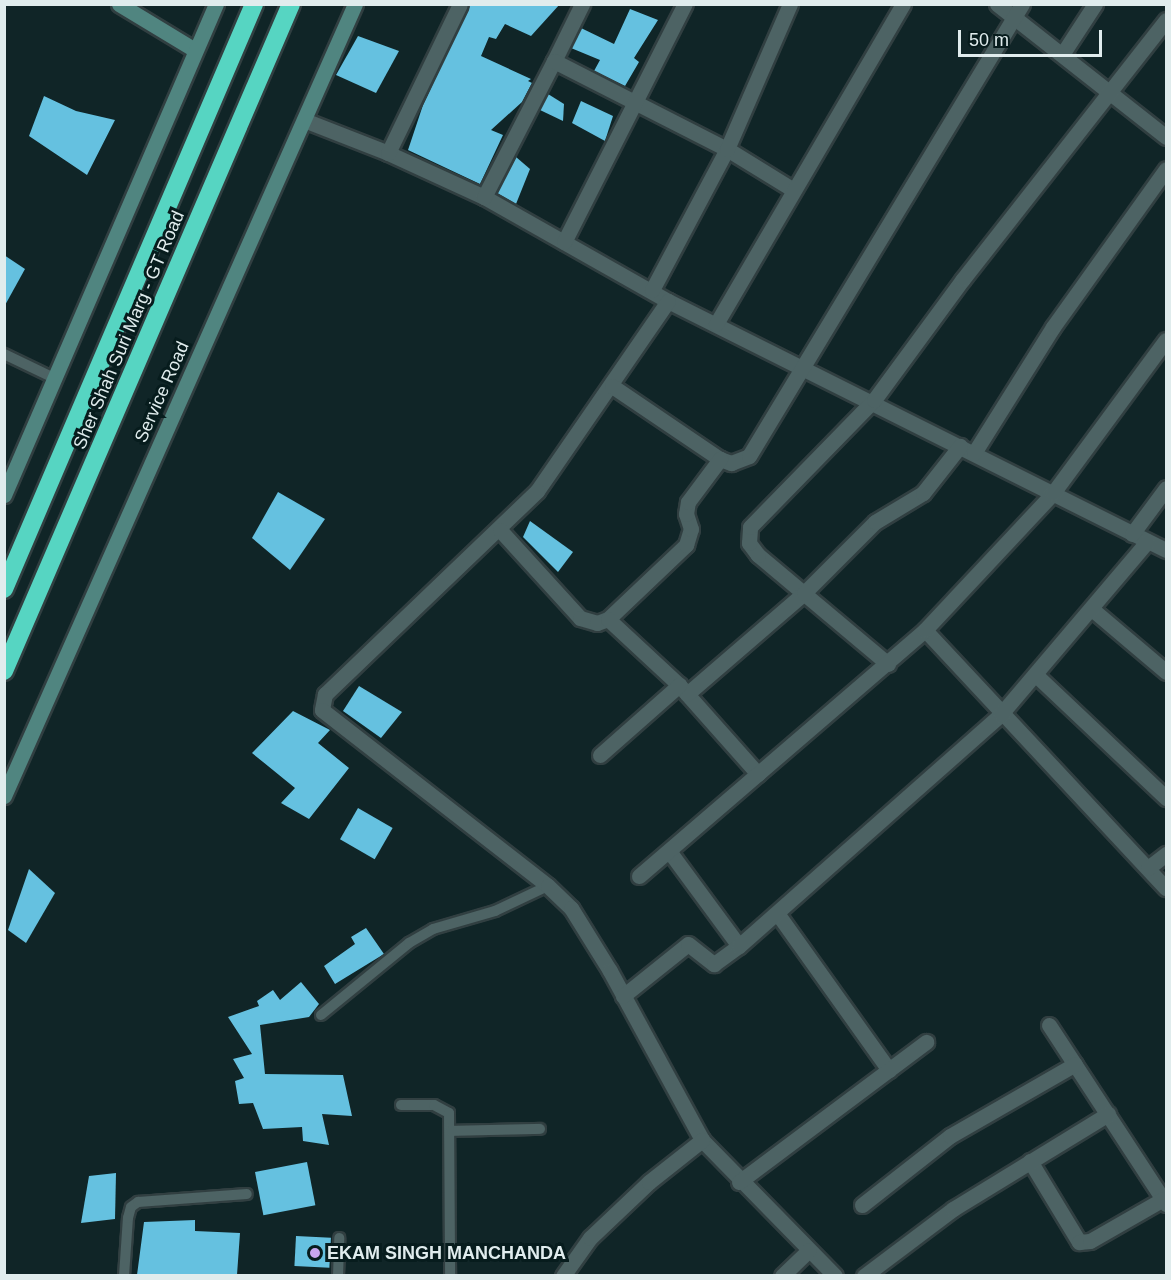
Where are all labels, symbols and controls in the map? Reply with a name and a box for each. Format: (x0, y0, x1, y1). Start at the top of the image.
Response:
scale bar (961, 18, 1105, 56)
text: 50 m (969, 30, 1009, 50)
street label: Sher Shah Suri Marg - GT Road (69, 207, 189, 453)
street label: Service Road (130, 338, 194, 446)
place label: EKAM SINGH MANCHANDA (327, 1242, 566, 1264)
marker: EKAM SINGH MANCHANDA (308, 1246, 322, 1260)

